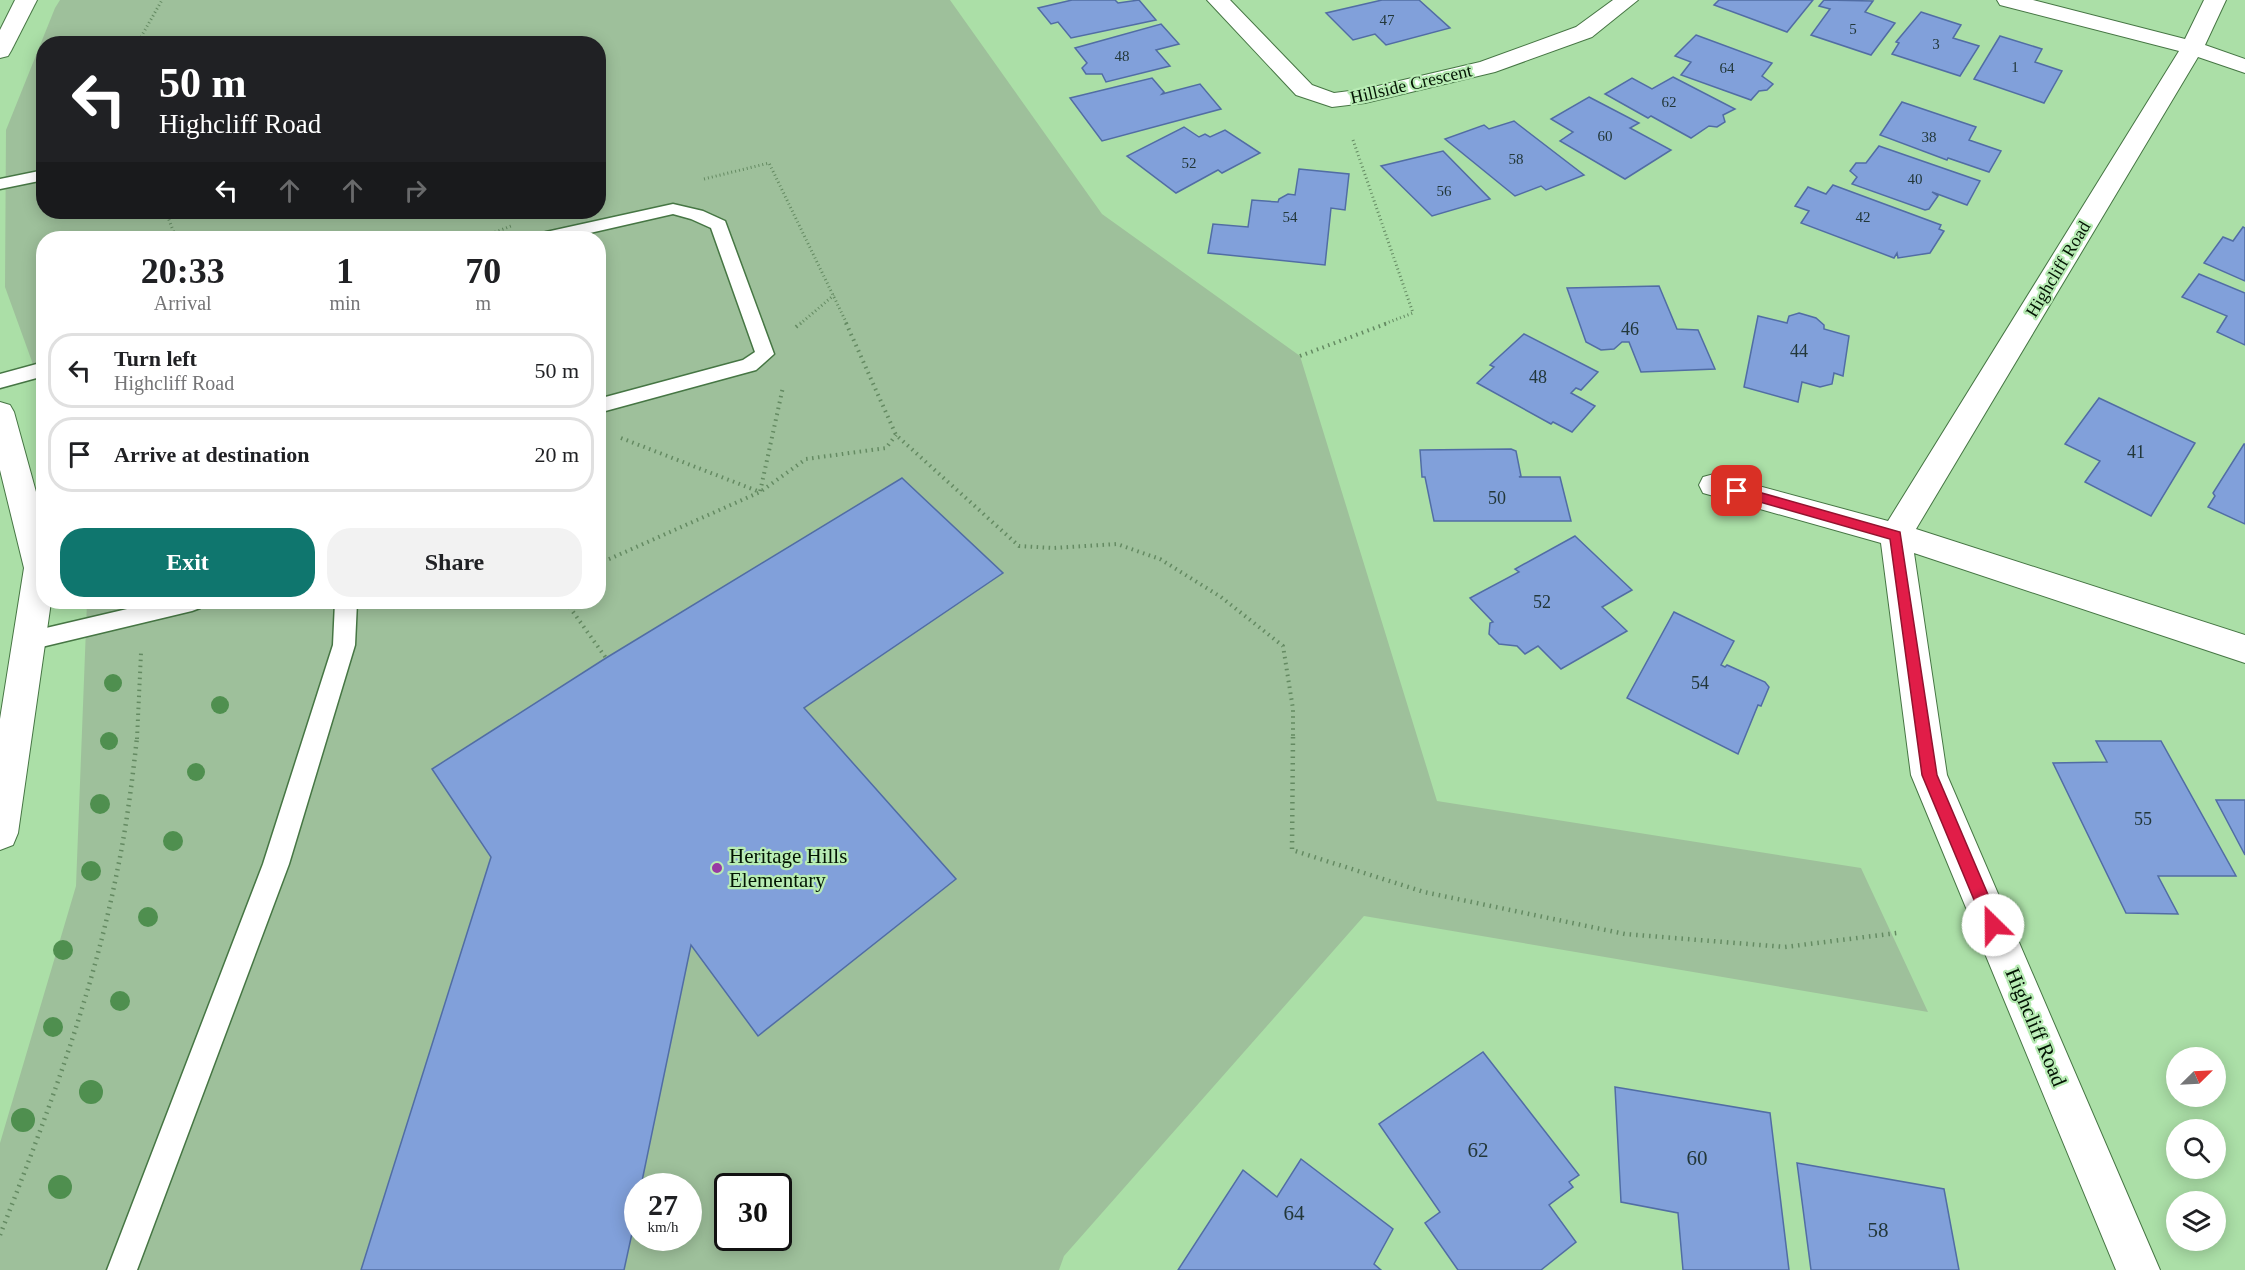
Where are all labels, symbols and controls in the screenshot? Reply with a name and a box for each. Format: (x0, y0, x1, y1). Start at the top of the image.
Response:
house number: 47 (1380, 12, 1395, 28)
house number: 5 (1849, 21, 1857, 37)
house number: 3 (1932, 36, 1940, 52)
house number: 48 (1115, 48, 1130, 64)
house number: 1 (2011, 59, 2019, 75)
icon: left (60, 60, 138, 138)
text: 50 m (159, 60, 247, 106)
street label: Hillside Crescent (1348, 60, 1474, 108)
house number: 64 (1720, 60, 1735, 76)
house number: 62 (1662, 94, 1677, 110)
text: Highcliff Road (159, 109, 321, 139)
house number: 60 (1598, 128, 1613, 144)
house number: 38 (1922, 129, 1937, 145)
house number: 58 (1509, 151, 1524, 167)
house number: 52 (1182, 155, 1197, 171)
house number: 40 (1908, 171, 1923, 187)
icon: left (210, 174, 243, 207)
icon: ahead (273, 174, 306, 207)
icon: ahead (336, 174, 369, 207)
icon: right (399, 174, 432, 207)
house number: 56 (1437, 183, 1452, 199)
house number: 54 (1283, 209, 1298, 225)
house number: 42 (1856, 209, 1871, 225)
street label: Highcliff Road (2022, 217, 2094, 321)
text: 20:33 (141, 251, 225, 291)
text: 1 (336, 251, 354, 291)
text: 70 (465, 251, 501, 291)
text: Arrival (154, 292, 212, 314)
text: min (329, 292, 361, 314)
text: m (476, 292, 491, 314)
house number: 46 (1621, 319, 1639, 339)
house number: 44 (1790, 341, 1808, 361)
text: Turn left (114, 346, 197, 371)
icon: left (63, 354, 96, 387)
text: 50 m (534, 358, 579, 383)
house number: 48 (1529, 367, 1547, 387)
text: Highcliff Road (114, 372, 234, 394)
icon: arrive (63, 438, 96, 471)
text: Arrive at destination (114, 442, 310, 467)
text: 20 m (534, 442, 579, 467)
house number: 41 (2127, 442, 2145, 462)
pin (1711, 465, 1762, 516)
icon: arrive (1720, 474, 1753, 507)
house number: 50 (1488, 488, 1506, 508)
button: Exit (60, 528, 315, 597)
button: Share (327, 528, 582, 597)
house number: 52 (1533, 592, 1551, 612)
house number: 54 (1691, 673, 1709, 693)
house number: 55 (2134, 809, 2152, 829)
place label: Heritage Hills Elementary (729, 844, 847, 892)
marker: Heritage Hills Elementary (710, 861, 724, 875)
position arrow (1961, 893, 2025, 957)
street label: Highcliff Road (2000, 964, 2072, 1090)
north arrow (2166, 1047, 2226, 1107)
map controls (2166, 1047, 2226, 1251)
button: search (2166, 1119, 2226, 1179)
house number: 62 (1468, 1138, 1489, 1162)
house number: 60 (1687, 1146, 1708, 1170)
speed limit sign: 30 (714, 1173, 792, 1251)
text: 27 (648, 1188, 678, 1221)
button: layers (2166, 1191, 2226, 1251)
house number: 64 (1284, 1201, 1305, 1225)
house number: 58 (1868, 1218, 1889, 1242)
text: km/h (648, 1219, 678, 1235)

